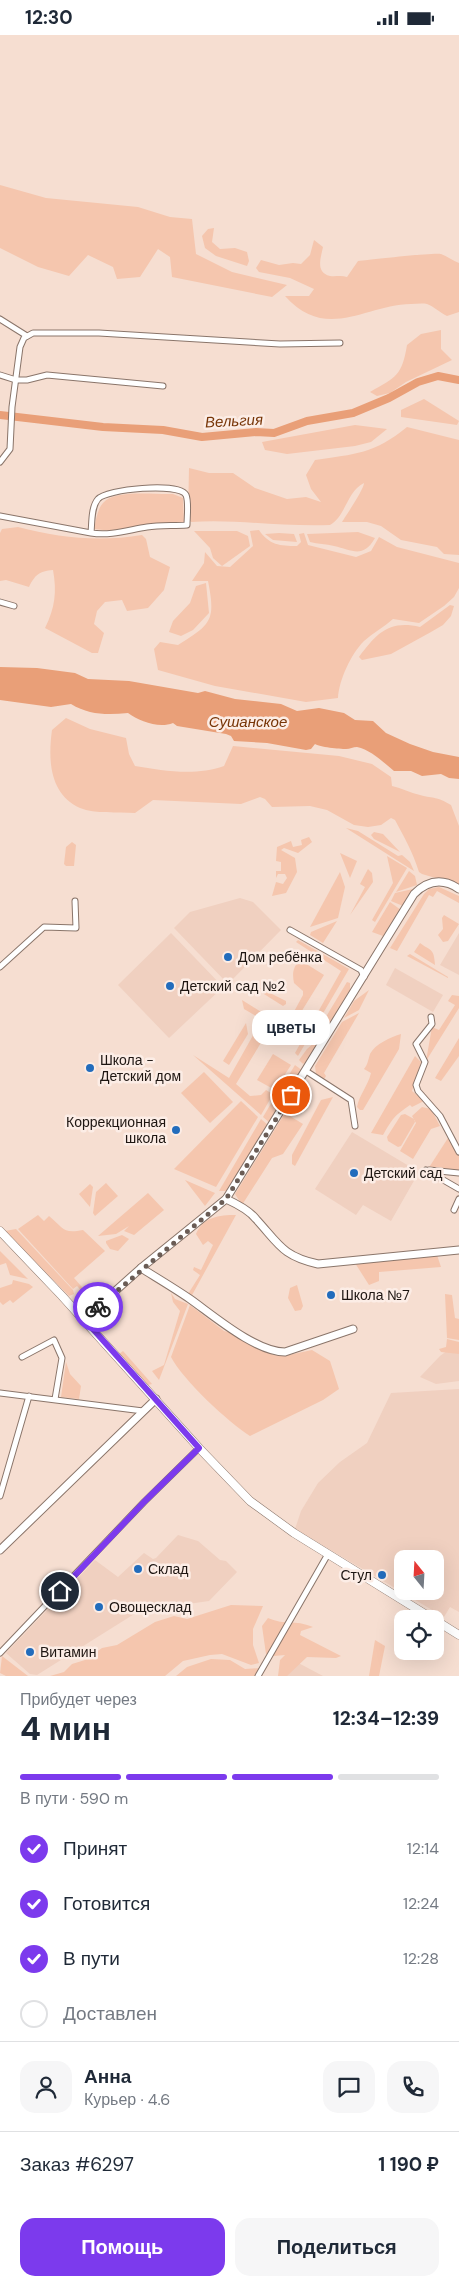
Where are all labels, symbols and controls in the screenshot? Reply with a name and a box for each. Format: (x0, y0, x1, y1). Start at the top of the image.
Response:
text: 12:30 (25, 5, 73, 30)
water label: Вельгия (205, 409, 263, 433)
water label: Сушанское (209, 712, 287, 732)
place label: Дом ребёнка (238, 948, 322, 966)
marker: Дом ребёнка (222, 951, 234, 963)
place label: Детский сад №2 (180, 977, 285, 995)
marker: Детский сад №2 (164, 980, 176, 992)
callout: цветы (252, 1010, 330, 1045)
text: цветы (266, 1017, 316, 1038)
place label: Школа - Детский дом (100, 1051, 181, 1085)
marker: Школа - Детский дом (84, 1062, 96, 1074)
pin (270, 1074, 312, 1116)
icon: bag (277, 1081, 305, 1109)
place label: Коррекционная школа (66, 1113, 166, 1147)
marker: Коррекционная школа (170, 1124, 182, 1136)
place label: Детский сад (364, 1164, 443, 1182)
marker: Детский сад (348, 1167, 360, 1179)
courier (73, 1282, 123, 1332)
place label: Школа №7 (341, 1286, 410, 1304)
marker: Школа №7 (325, 1289, 337, 1301)
icon: bike (84, 1293, 112, 1321)
north arrow (394, 1550, 444, 1600)
map controls (394, 1550, 444, 1660)
place label: Склад (148, 1560, 189, 1578)
marker: Склад (132, 1563, 144, 1575)
place label: Стул (340, 1566, 372, 1584)
marker: Стул (376, 1569, 388, 1581)
pin (39, 1570, 81, 1612)
icon: home (46, 1577, 74, 1605)
place label: Овощесклад (109, 1598, 192, 1616)
marker: Овощесклад (93, 1601, 105, 1613)
button: locate (394, 1610, 444, 1660)
place label: Витамин (40, 1643, 96, 1661)
marker: Витамин (24, 1646, 36, 1658)
text: Прибудет через (20, 1689, 137, 1710)
text: 12:34–12:39 (333, 1706, 439, 1731)
text: 4 мин (20, 1708, 111, 1750)
text: В пути · 590 m (20, 1788, 128, 1809)
icon: check (20, 1835, 48, 1863)
text: Принят (63, 1836, 127, 1861)
text: 12:14 (407, 1838, 439, 1859)
icon: check (20, 1890, 48, 1918)
text: Готовится (63, 1891, 150, 1916)
text: 12:24 (403, 1893, 439, 1914)
icon: check (20, 1945, 48, 1973)
text: В пути (63, 1946, 120, 1971)
text: 12:28 (403, 1948, 439, 1969)
text: Доставлен (63, 2001, 157, 2026)
button: person (20, 2061, 72, 2113)
button: chat (323, 2061, 375, 2113)
button: phone (387, 2061, 439, 2113)
text: Анна (84, 2064, 131, 2089)
text: Курьер · 4.6 (84, 2089, 170, 2110)
text: Заказ #6297 (20, 2152, 134, 2177)
text: 1 190 ₽ (378, 2152, 439, 2177)
button: Помощь (20, 2218, 225, 2276)
button: Поделиться (235, 2218, 439, 2276)

